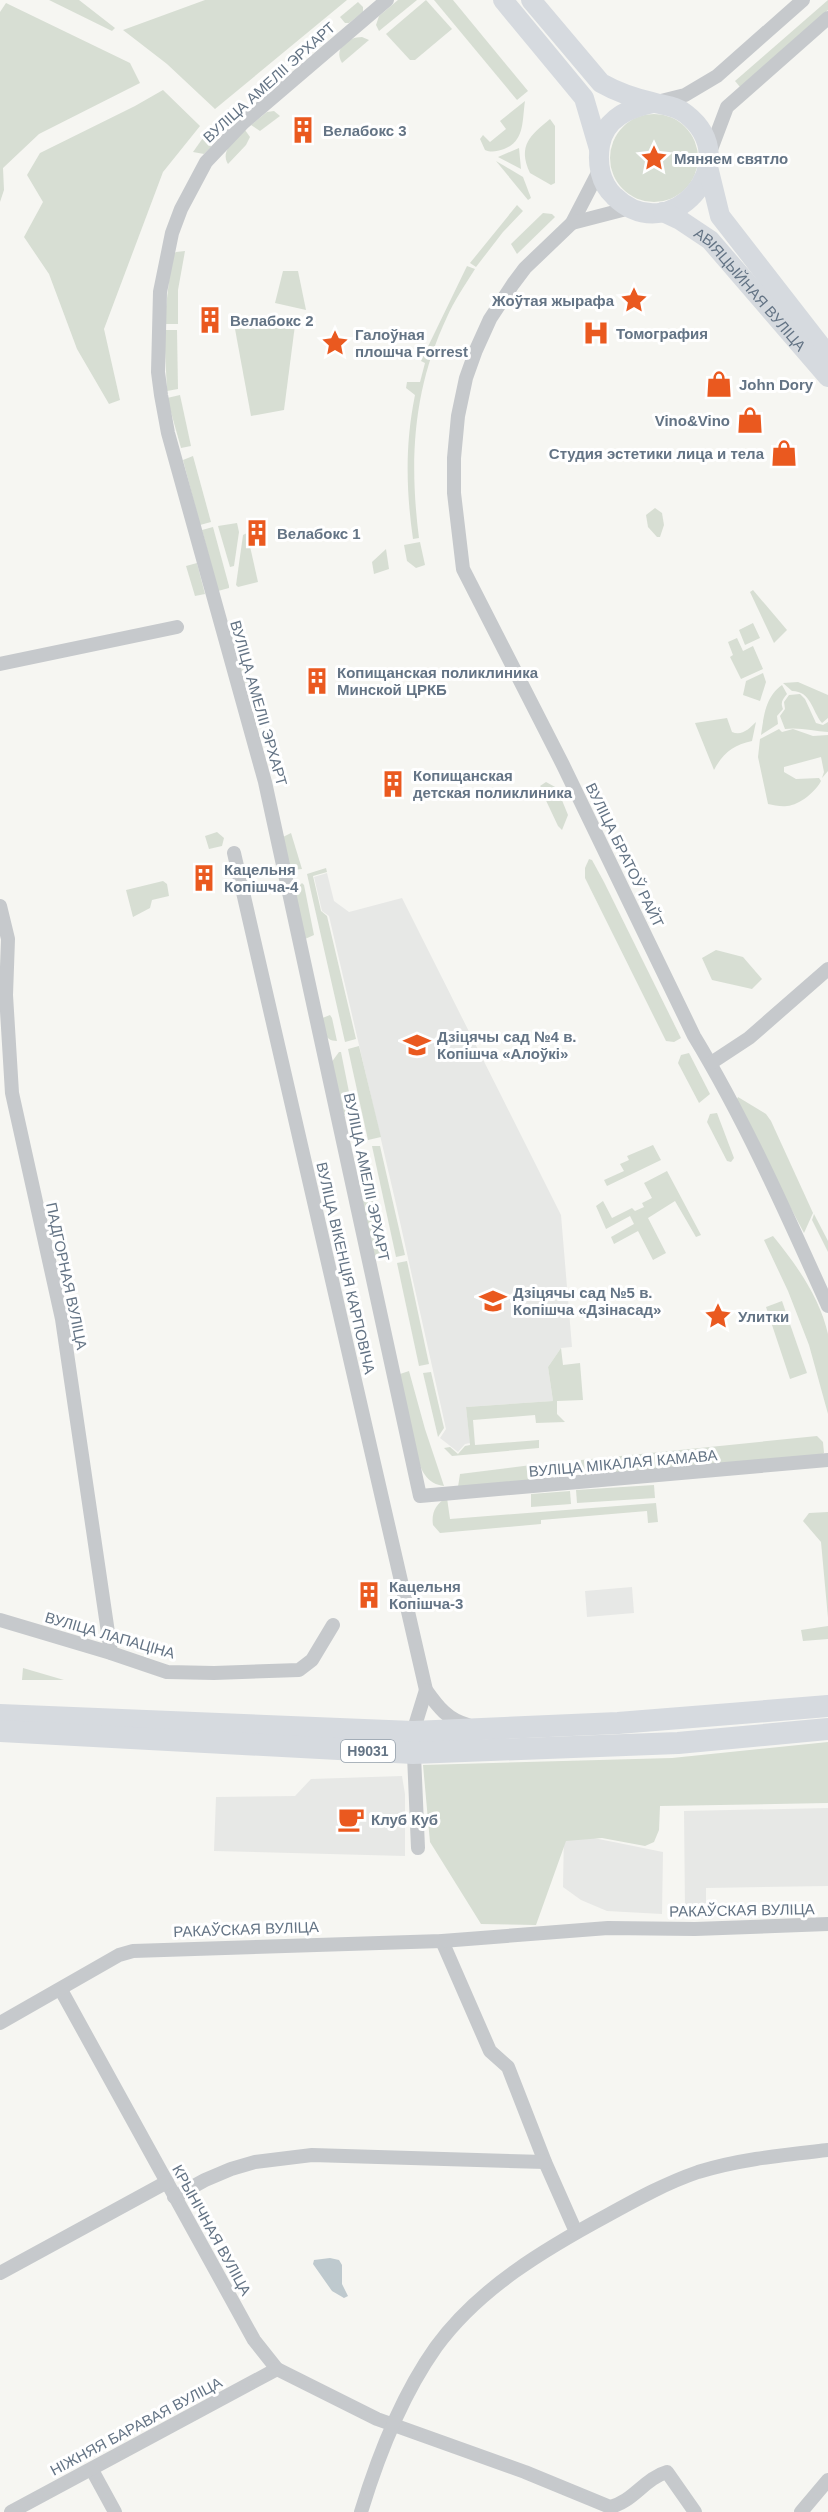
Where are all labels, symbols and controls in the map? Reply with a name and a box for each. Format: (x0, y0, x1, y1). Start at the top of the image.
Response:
street label: ВУЛІЦА АМЕЛІІ ЭРХАРТ (200, 18, 338, 146)
building icon: Велабокс 3 (288, 115, 318, 145)
place label: Велабокс 3 (323, 122, 407, 139)
place icon: Мяняем святло (639, 143, 669, 173)
place label: Мяняем святло (674, 150, 788, 167)
street label: АВІЯЦЫЙНАЯ ВУЛІЦА (691, 224, 810, 354)
place icon: Жоўтая жырафа (619, 285, 649, 315)
place label: Жоўтая жырафа (491, 292, 615, 309)
building icon: Велабокс 2 (195, 305, 225, 335)
place label: Велабокс 2 (230, 312, 314, 329)
hospital icon: Томография (581, 318, 611, 348)
place label: Томография (616, 325, 708, 342)
place label: Галоўная плошча Forrest (355, 326, 468, 360)
place icon: Галоўная плошча Forrest (320, 328, 350, 358)
shop icon: John Dory (704, 369, 734, 399)
place label: John Dory (739, 376, 814, 393)
shop icon: Vino&Vino (735, 405, 765, 435)
place label: Vino&Vino (655, 412, 730, 429)
shop icon: Студия эстетики лица и тела (769, 438, 799, 468)
place label: Студия эстетики лица и тела (549, 445, 765, 462)
building icon: Велабокс 1 (242, 518, 272, 548)
place label: Велабокс 1 (277, 525, 361, 542)
street label: ВУЛІЦА АМЕЛІІ ЭРХАРТ (227, 618, 291, 788)
place label: Копищанская поликлиника Минской ЦРКБ (337, 664, 539, 698)
building icon: Копищанская поликлиника Минской ЦРКБ (302, 666, 332, 696)
place label: Копищанская детская поликлиника (413, 767, 573, 801)
building icon: Копищанская детская поликлиника (378, 769, 408, 799)
street label: ВУЛІЦА БРАТОЎ РАЙТ (583, 780, 667, 930)
place label: Кацельня Копішча-4 (224, 861, 299, 895)
building icon: Кацельня Копішча-4 (189, 863, 219, 893)
place label: Дзіцячы сад №4 в. Копішча «Алоўкі» (437, 1028, 577, 1062)
school or university icon: Дзіцячы сад №4 в. Копішча «Алоўкі» (402, 1030, 432, 1060)
street label: ВУЛІЦА АМЕЛІІ ЭРХАРТ (341, 1091, 393, 1263)
street label: ВУЛІЦА ВІКЕНЦІЯ КАРПОВІЧА (313, 1160, 379, 1376)
street label: ПАДГОРНАЯ ВУЛІЦА (43, 1201, 91, 1351)
place label: Дзіцячы сад №5 в. Копішча «Дзінасад» (513, 1284, 661, 1318)
school or university icon: Дзіцячы сад №5 в. Копішча «Дзінасад» (478, 1286, 508, 1316)
place icon: Улитки (703, 1301, 733, 1331)
place label: Улитки (738, 1308, 789, 1325)
street label: ВУЛІЦА МІКАЛАЯ КАМАВА (528, 1446, 718, 1480)
place label: Кацельня Копішча-3 (389, 1578, 463, 1612)
building icon: Кацельня Копішча-3 (354, 1580, 384, 1610)
street label: ВУЛІЦА ЛАПАЦІНА (43, 1608, 177, 1662)
road number: Н9031 (341, 1740, 395, 1762)
cafe icon: Клуб Куб (336, 1804, 366, 1834)
place label: Клуб Куб (371, 1811, 438, 1828)
street label: РАКАЎСКАЯ ВУЛІЦА (669, 1900, 815, 1920)
street label: РАКАЎСКАЯ ВУЛІЦА (173, 1918, 319, 1940)
street label: КРЫНІЧНАЯ ВУЛІЦА (169, 2162, 255, 2298)
street label: НІЖНЯЯ БАРАВАЯ ВУЛІЦА (47, 2373, 225, 2479)

